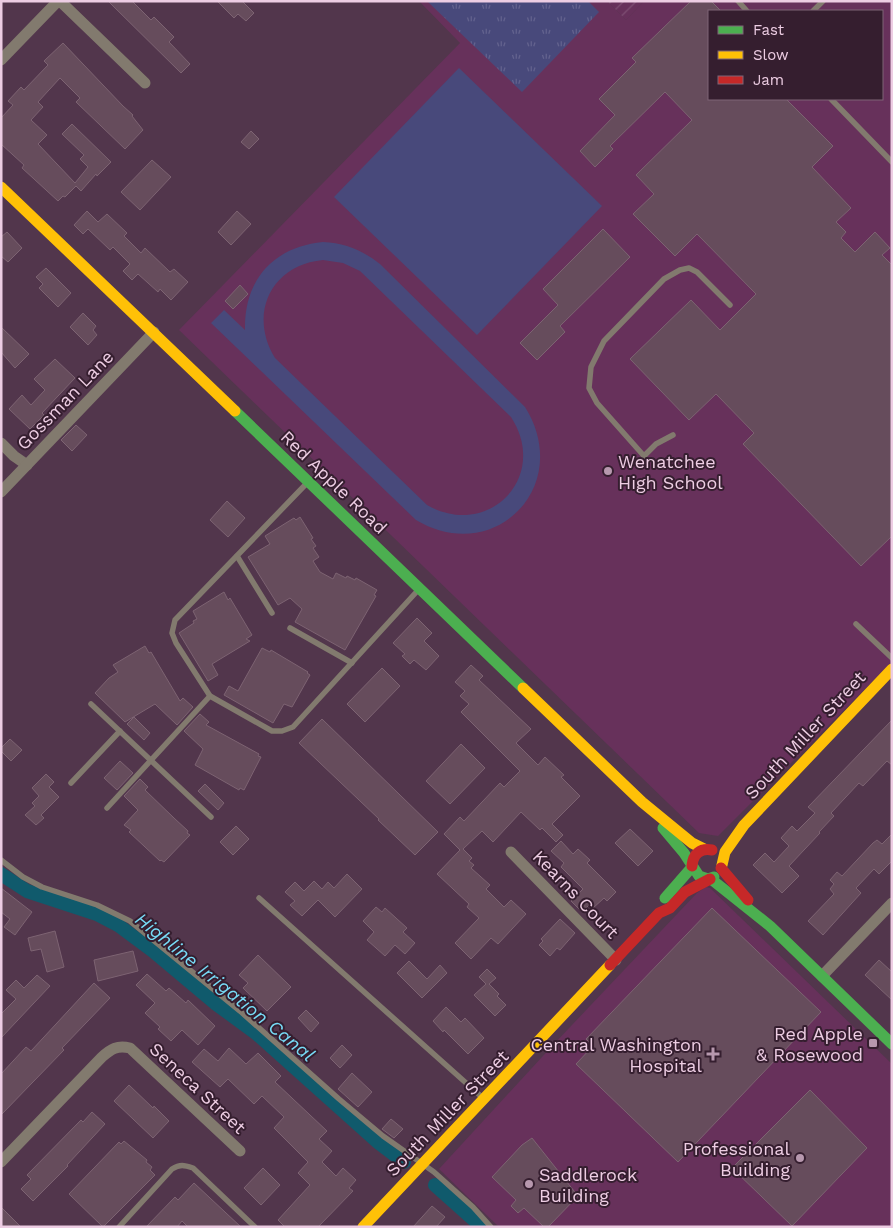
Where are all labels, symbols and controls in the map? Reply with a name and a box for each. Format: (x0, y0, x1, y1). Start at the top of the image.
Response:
legend (708, 10, 883, 100)
text: Fast (753, 21, 785, 39)
text: Slow (753, 46, 789, 64)
text: Jam (753, 71, 784, 89)
street label: Gossman Lane (12, 346, 118, 454)
street label: Red Apple Road (277, 426, 391, 538)
place label: Wenatchee High School (618, 451, 723, 493)
marker: Wenatchee High School (602, 465, 614, 477)
street label: South Miller Street (740, 666, 870, 803)
street label: Kearns Court (529, 846, 624, 943)
water label: Highline Irrigation Canal (131, 908, 319, 1067)
place label: Red Apple & Rosewood (756, 1023, 863, 1065)
place label: Central Washington Hospital (530, 1034, 702, 1076)
marker: Red Apple & Rosewood (867, 1037, 879, 1049)
street label: Seneca Street (146, 1038, 251, 1138)
street label: South Miller Street (381, 1045, 513, 1180)
marker: Central Washington Hospital (706, 1047, 720, 1061)
place label: Professional Building (683, 1138, 790, 1180)
marker: Professional Building (794, 1152, 806, 1164)
place label: Saddlerock Building (539, 1164, 637, 1206)
marker: Saddlerock Building (523, 1178, 535, 1190)

